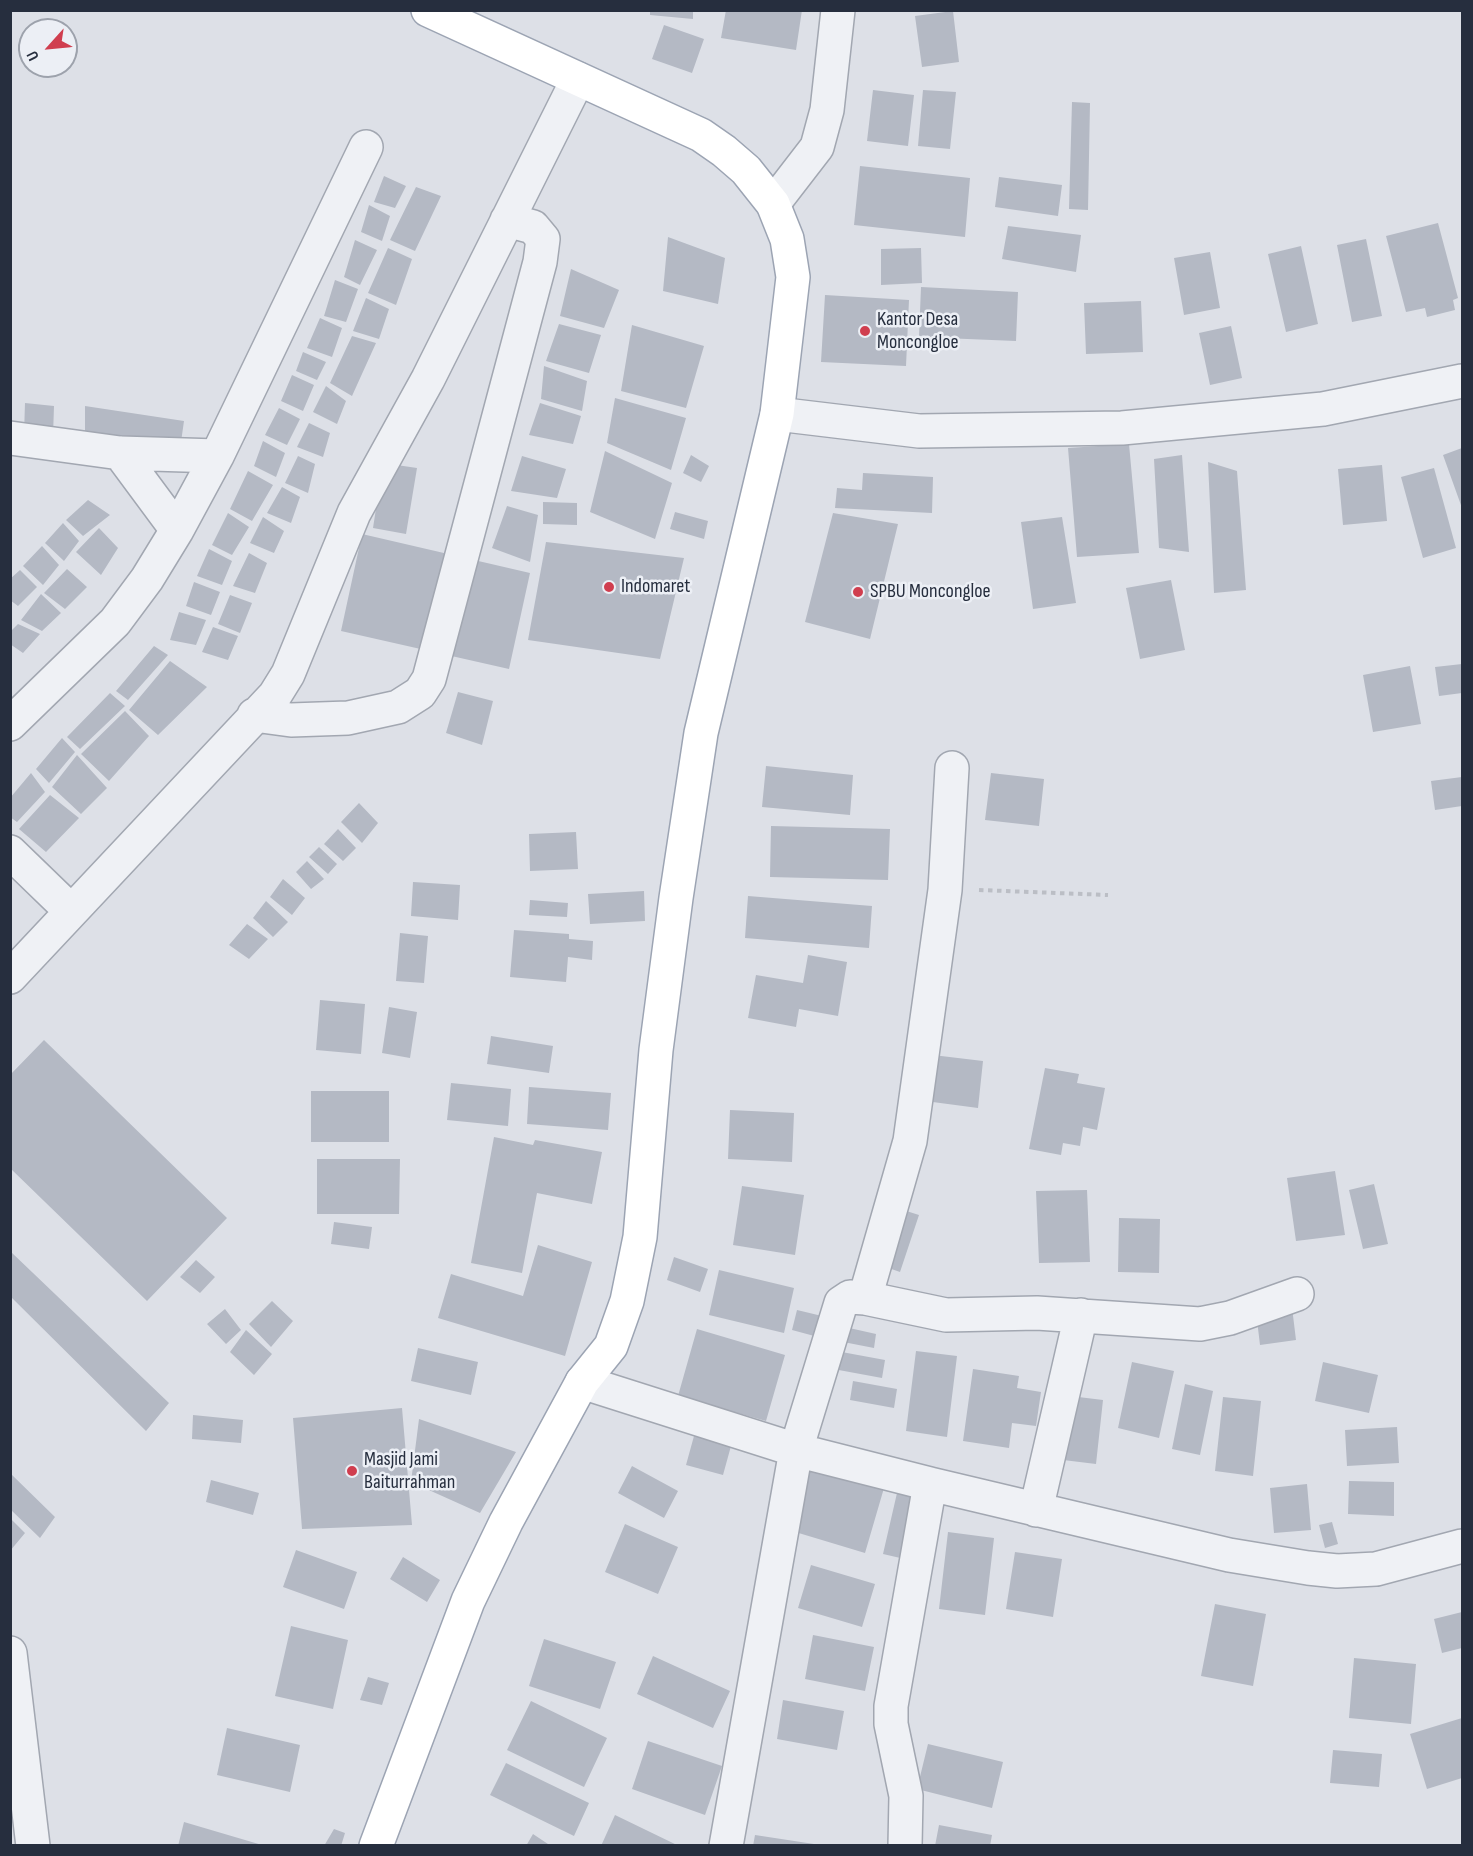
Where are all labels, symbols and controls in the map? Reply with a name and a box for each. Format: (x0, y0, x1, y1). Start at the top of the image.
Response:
north arrow (18, 18, 78, 78)
text: U (23, 47, 44, 64)
place label: Kantor Desa Moncongloe (877, 308, 959, 355)
marker: Kantor Desa Moncongloe (858, 324, 872, 338)
place label: Indomaret (621, 575, 690, 599)
marker: Indomaret (602, 580, 616, 594)
place label: SPBU Moncongloe (870, 580, 990, 604)
marker: SPBU Moncongloe (851, 585, 865, 599)
place label: Masjid Jami Baiturrahman (364, 1448, 455, 1495)
marker: Masjid Jami Baiturrahman (345, 1464, 359, 1478)

